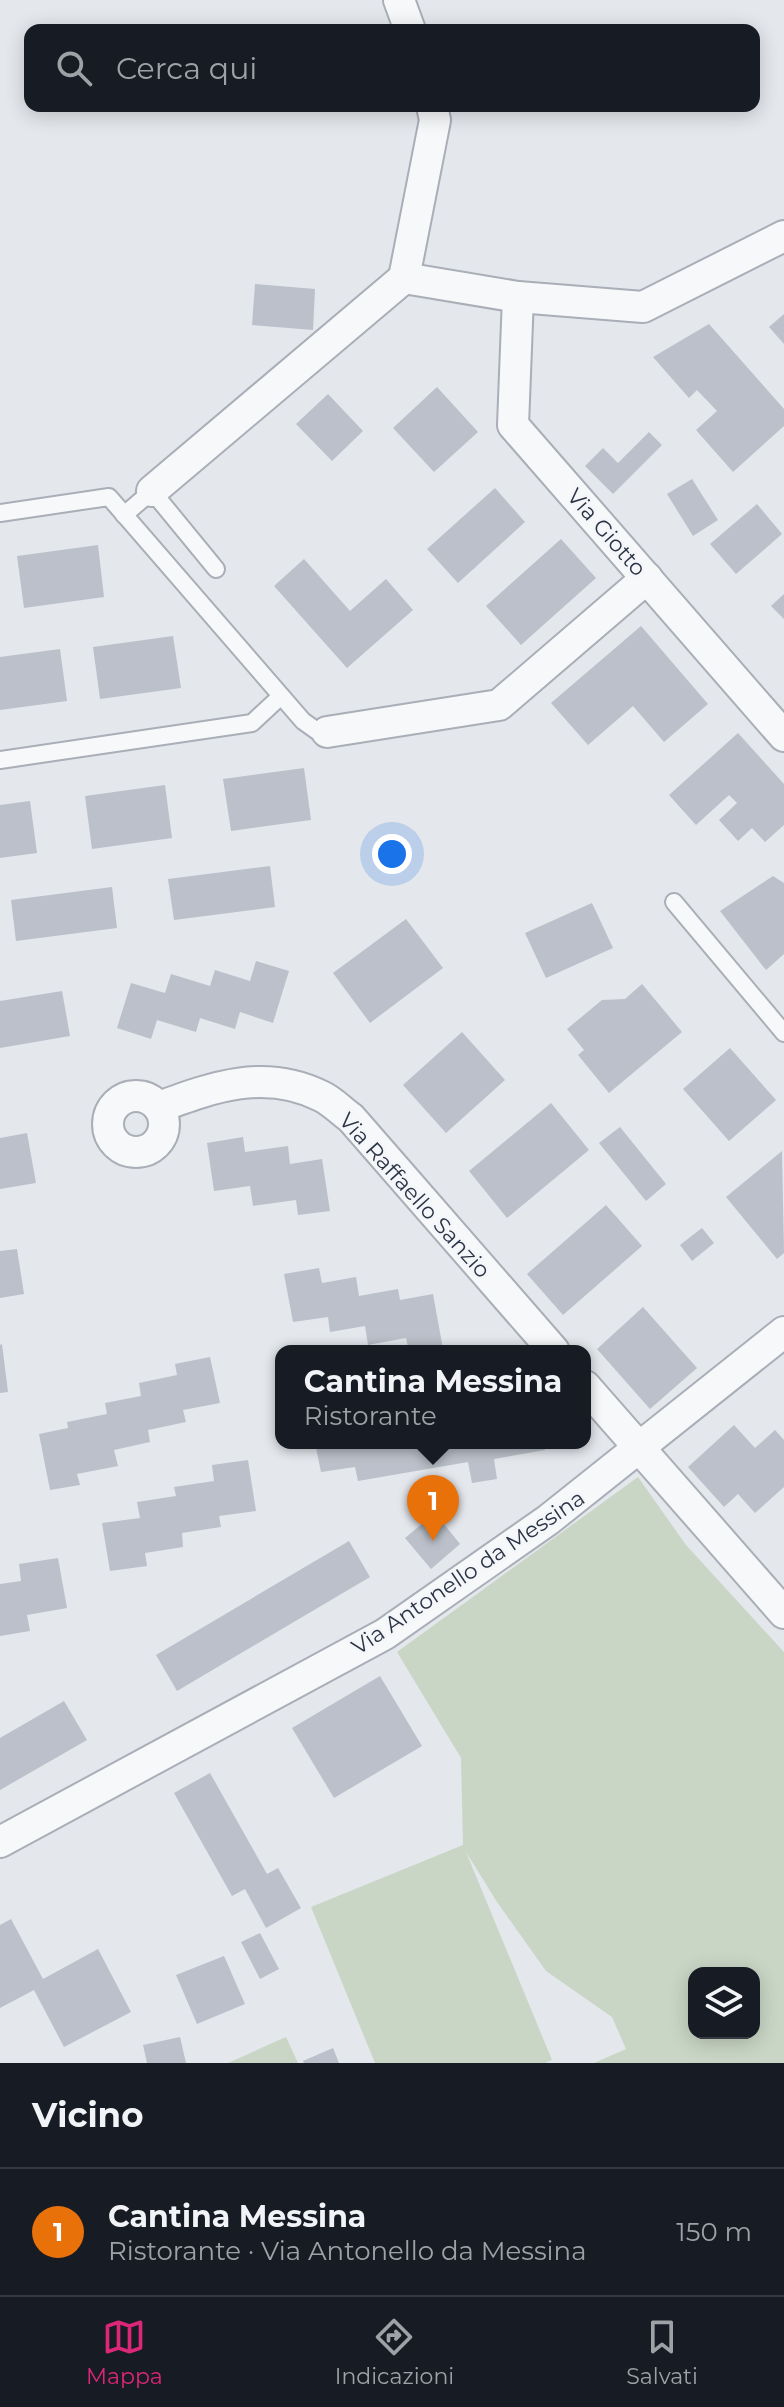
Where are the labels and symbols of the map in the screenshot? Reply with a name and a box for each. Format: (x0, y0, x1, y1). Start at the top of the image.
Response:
street label: Via Giotto (561, 483, 652, 582)
your location (372, 834, 412, 874)
street label: Via Raffaello Sanzio (333, 1107, 496, 1284)
pin: 1 (407, 1475, 459, 1541)
street label: Via Antonello da Messina (347, 1484, 590, 1661)

